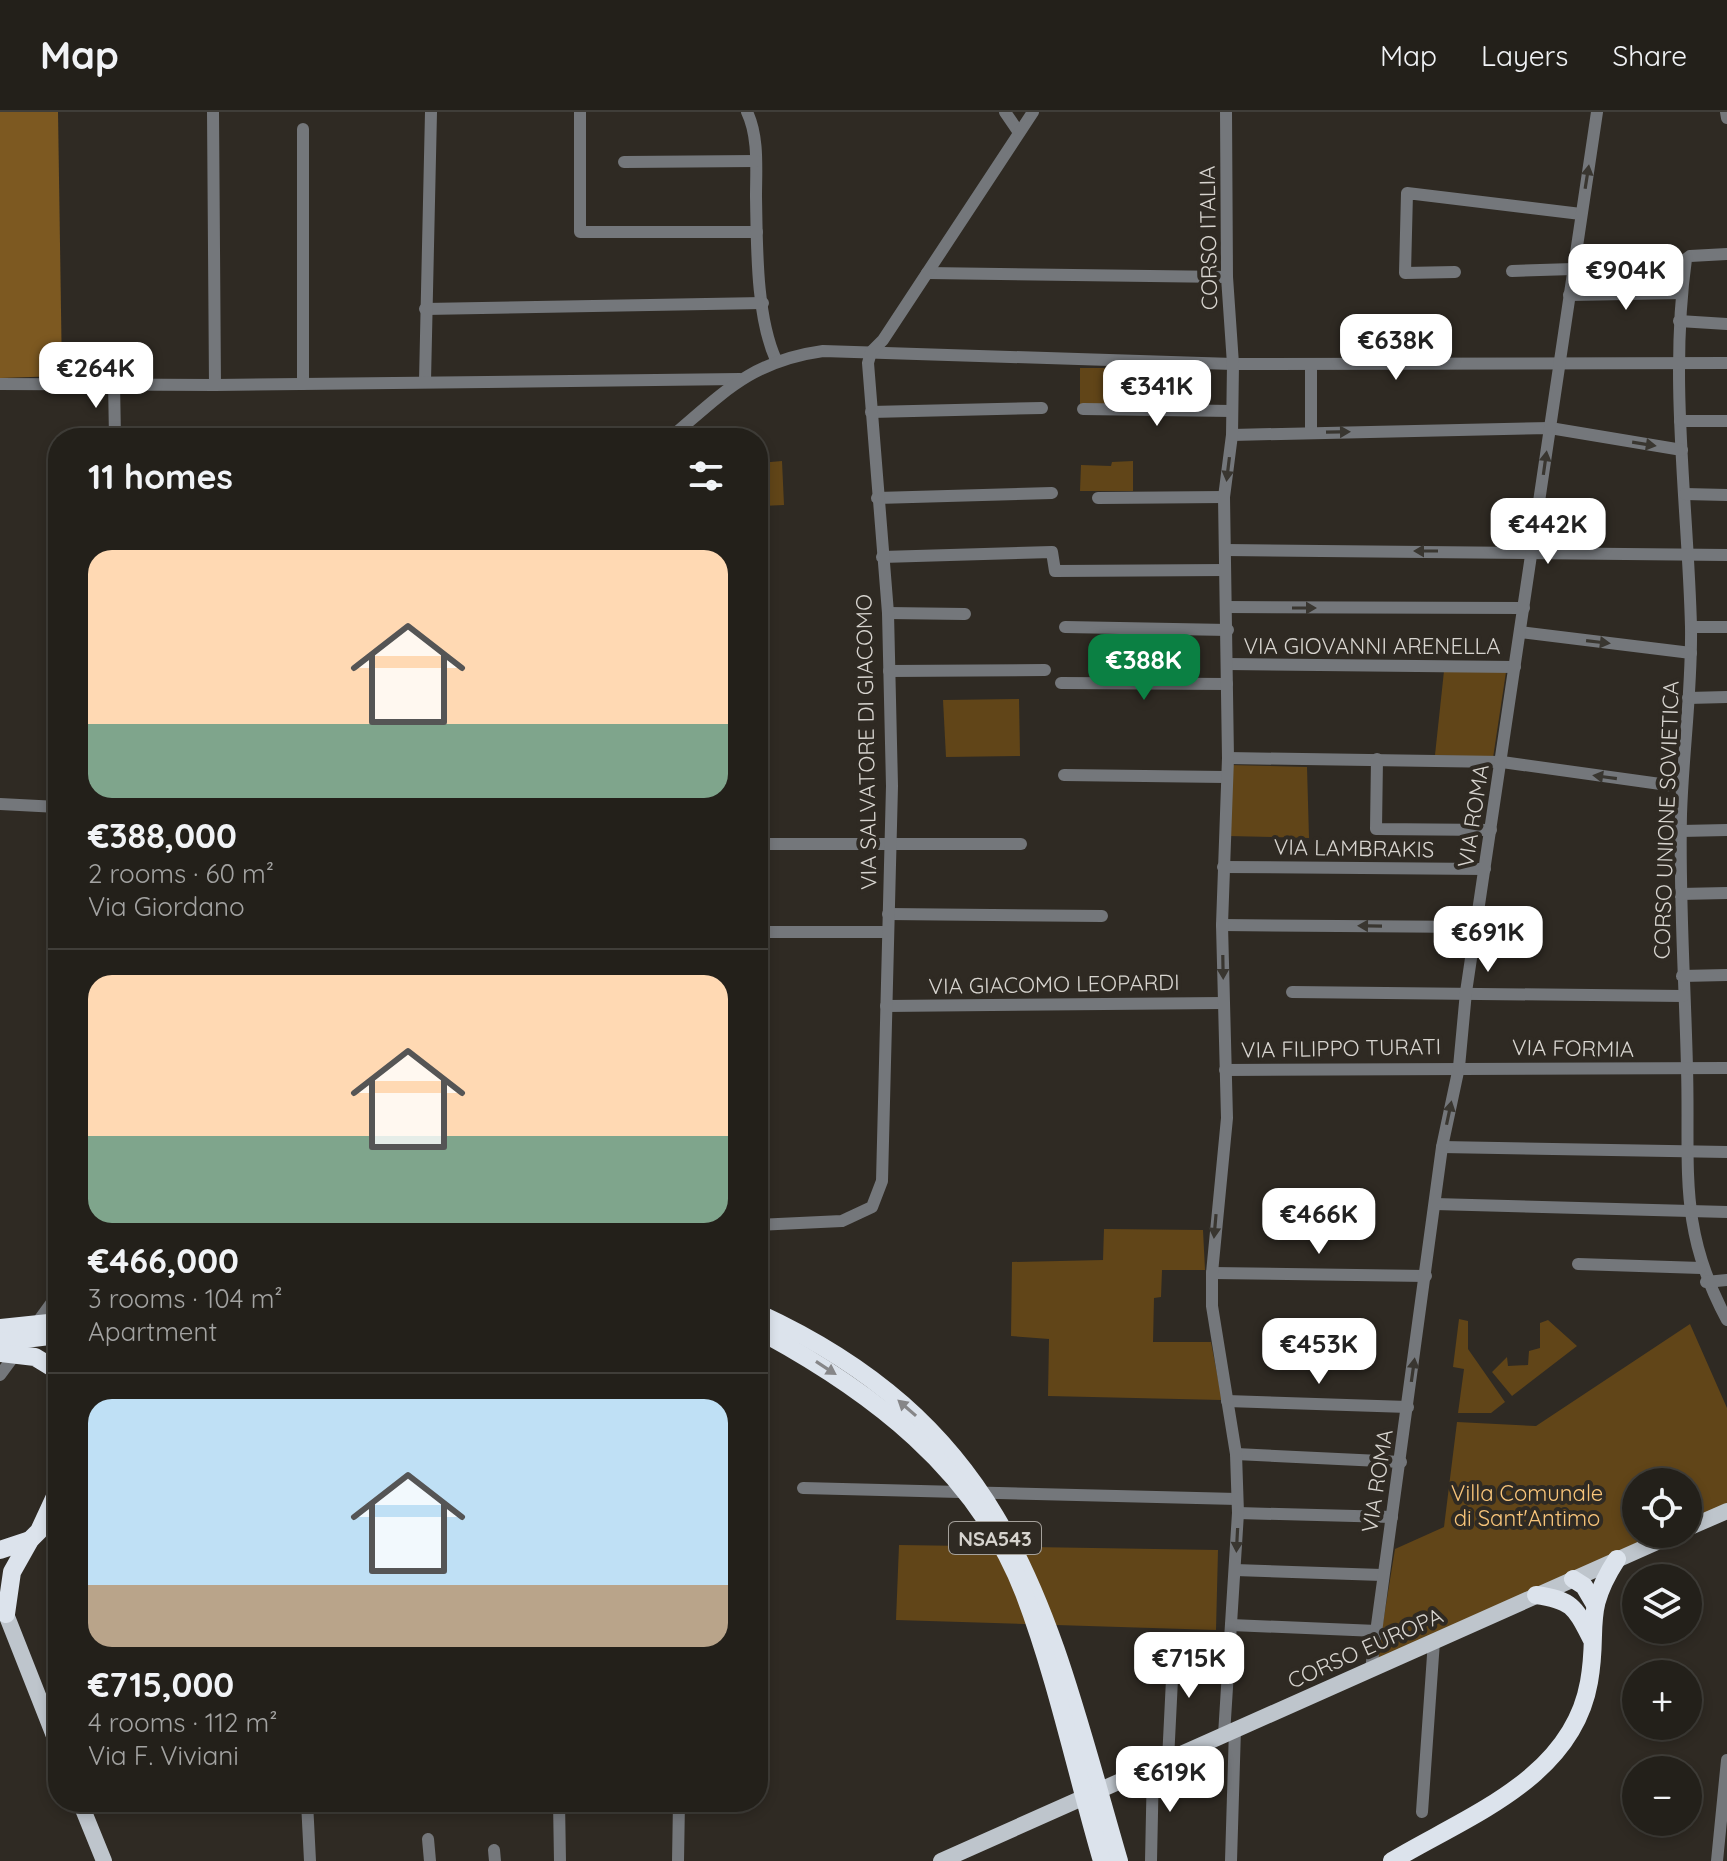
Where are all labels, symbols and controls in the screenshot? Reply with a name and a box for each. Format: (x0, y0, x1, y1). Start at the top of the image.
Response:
text: Map (40, 31, 119, 79)
text: Map (1380, 38, 1437, 73)
text: Layers (1481, 38, 1568, 73)
text: Share (1612, 38, 1687, 73)
one-way arrow (1581, 164, 1594, 189)
street label: CORSO ITALIA (1193, 165, 1223, 311)
pin: €904K (1570, 244, 1682, 312)
text: €904K (1586, 253, 1666, 286)
pin: €638K (1340, 314, 1452, 382)
text: €638K (1358, 323, 1434, 356)
pin: €264K (40, 342, 152, 410)
text: €264K (57, 351, 135, 384)
pin: €341K (1101, 360, 1213, 428)
text: €341K (1121, 369, 1193, 402)
one-way arrow (1326, 426, 1351, 438)
one-way arrow (1631, 438, 1656, 451)
one-way arrow (1539, 451, 1552, 476)
icon: filters (684, 454, 728, 498)
text: 11 homes (88, 455, 233, 498)
one-way arrow (1221, 457, 1234, 482)
pin: €442K (1492, 498, 1604, 566)
text: €442K (1509, 507, 1587, 540)
one-way arrow (1413, 545, 1438, 557)
street label: VIA SALVATORE DI GIACOMO (849, 594, 883, 890)
icon: home (336, 602, 480, 746)
one-way arrow (1292, 602, 1317, 614)
street label: VIA GIOVANNI ARENELLA (1243, 632, 1501, 660)
pin: €388K (1088, 634, 1200, 702)
one-way arrow (1585, 635, 1610, 648)
text: €388K (1106, 643, 1182, 676)
street label: CORSO UNIONE SOVIETICA (1647, 680, 1685, 960)
street label: VIA ROMA (1451, 762, 1495, 870)
one-way arrow (1592, 770, 1617, 783)
text: €388,000 (88, 814, 237, 857)
street label: VIA LAMBRAKIS (1274, 833, 1434, 863)
text: 2 rooms · 60 m² (88, 857, 274, 890)
text: Via Giordano (88, 890, 245, 923)
pin: €691K (1432, 906, 1544, 974)
text: €691K (1452, 915, 1524, 948)
one-way arrow (1357, 920, 1382, 933)
one-way arrow (1216, 955, 1229, 980)
street label: VIA GIACOMO LEOPARDI (928, 968, 1180, 1000)
icon: home (336, 1027, 480, 1171)
street label: VIA FILIPPO TURATI (1241, 1032, 1441, 1064)
street label: VIA FORMIA (1512, 1033, 1634, 1063)
one-way arrow (1444, 1100, 1456, 1125)
pin: €466K (1263, 1188, 1375, 1256)
text: €466K (1280, 1197, 1358, 1230)
one-way arrow (1208, 1214, 1221, 1239)
text: €466,000 (88, 1239, 239, 1282)
text: 3 rooms · 104 m² (88, 1282, 283, 1315)
text: Apartment (88, 1315, 217, 1348)
pin: €453K (1263, 1318, 1375, 1386)
text: €453K (1280, 1327, 1358, 1360)
one-way arrow (1407, 1358, 1420, 1383)
one-way arrow (815, 1360, 837, 1374)
one-way arrow (898, 1400, 918, 1417)
street label: VIA ROMA (1355, 1427, 1399, 1535)
icon: home (336, 1451, 480, 1595)
map controls (1622, 1468, 1702, 1836)
button: locate (1622, 1468, 1702, 1548)
park label: Villa Comunale di Sant'Antimo (1451, 1479, 1603, 1532)
road number: NSA543 (949, 1522, 1041, 1554)
one-way arrow (1230, 1528, 1243, 1553)
button: layers (1622, 1564, 1702, 1644)
street label: CORSO EUROPA (1283, 1601, 1447, 1695)
pin: €715K (1133, 1632, 1245, 1700)
text: €715K (1152, 1641, 1226, 1674)
button: + (1622, 1660, 1702, 1740)
text: €715,000 (88, 1663, 234, 1706)
text: 4 rooms · 112 m² (88, 1706, 278, 1739)
text: Via F. Viviani (88, 1739, 239, 1772)
pin: €619K (1114, 1746, 1226, 1814)
text: €619K (1134, 1755, 1206, 1788)
button: − (1622, 1756, 1702, 1836)

